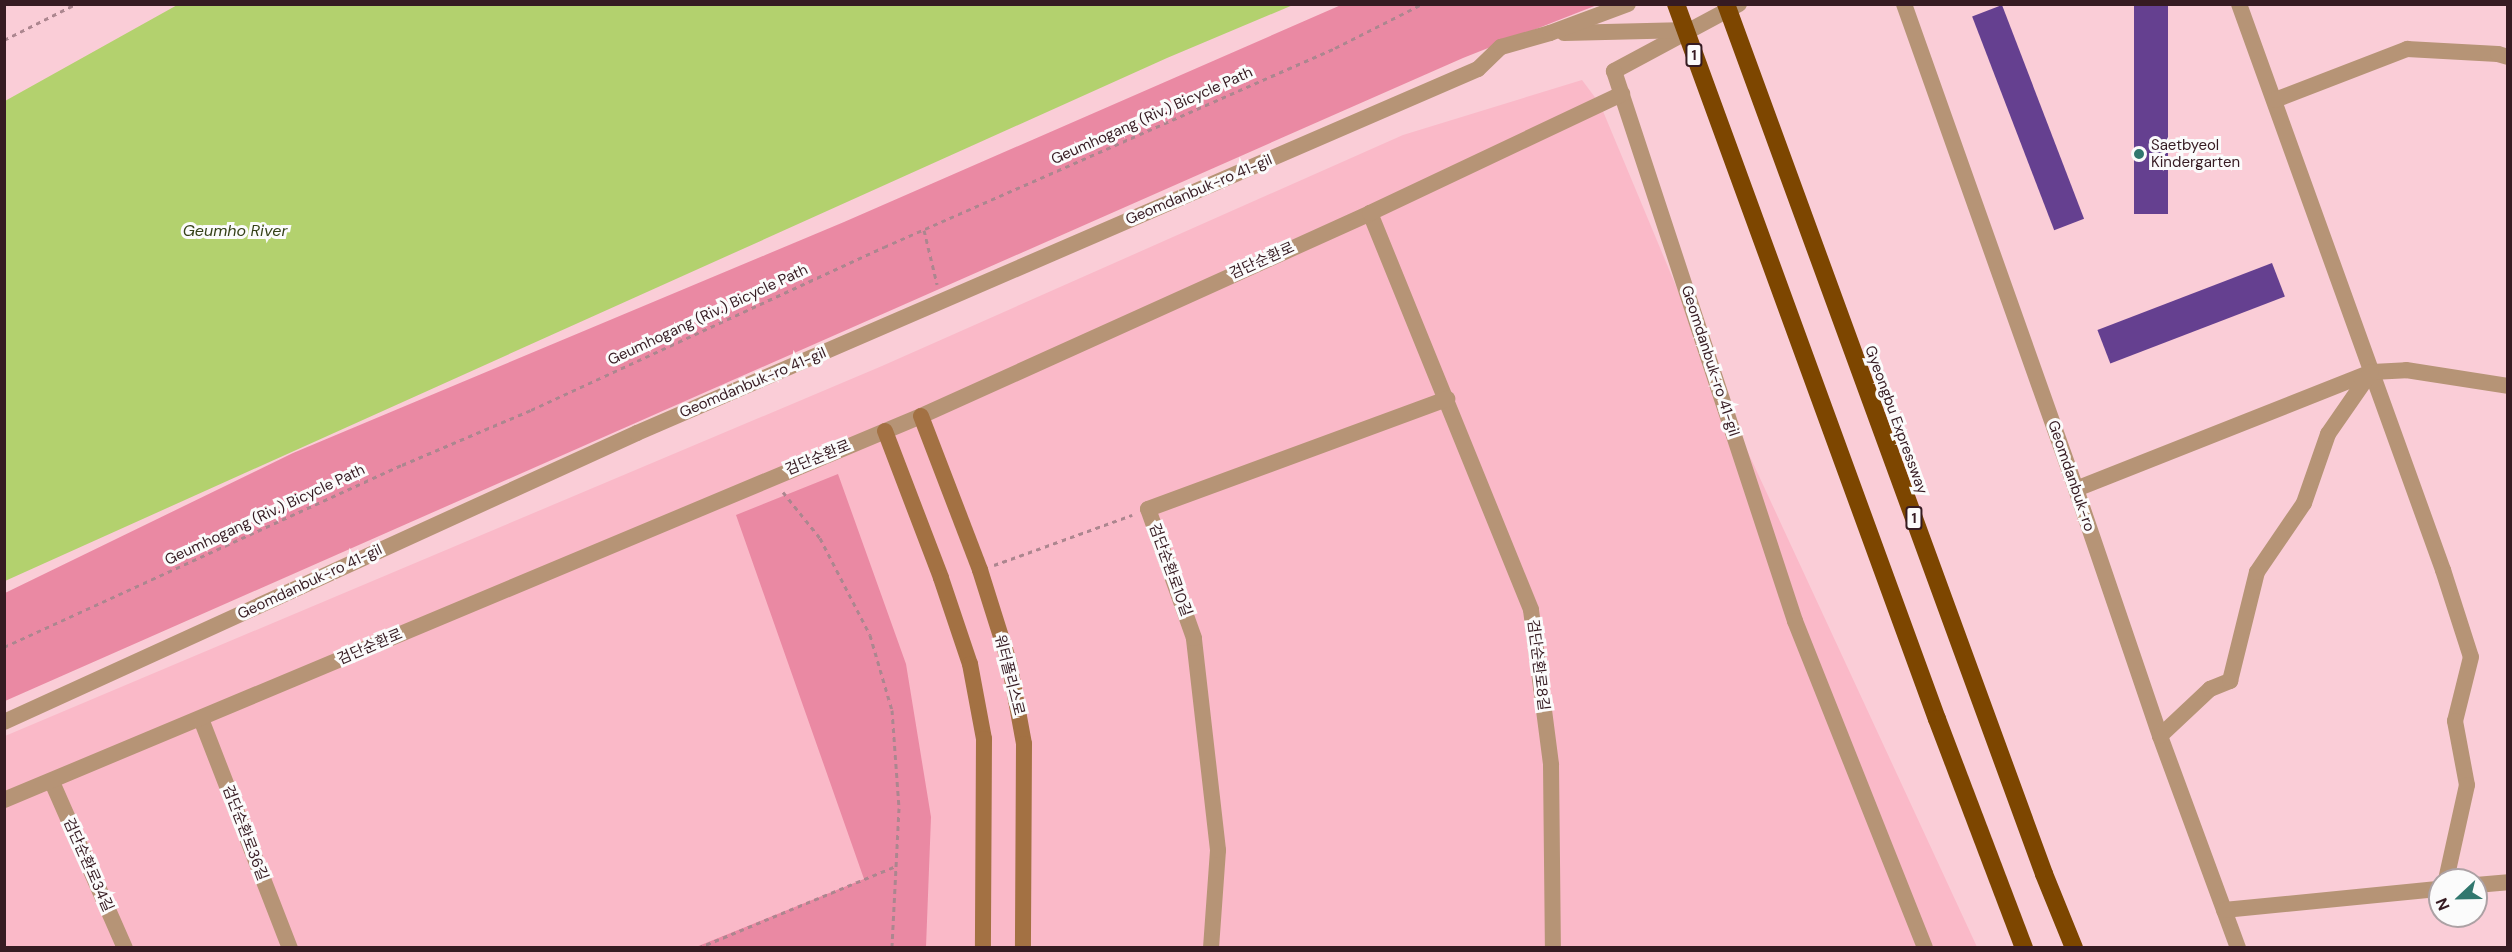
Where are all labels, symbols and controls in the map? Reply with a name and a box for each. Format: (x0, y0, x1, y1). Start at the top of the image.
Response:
road number: 1 (1685, 44, 1703, 66)
street label: Geumhogang (Riv.) Bicycle Path (1048, 63, 1256, 169)
place label: Saetbyeol Kindergarten (2151, 136, 2240, 171)
marker: Saetbyeol Kindergarten (2132, 147, 2146, 161)
street label: Geomdanbuk-ro 41-gil (1123, 151, 1275, 229)
water label: Geumho River (183, 221, 287, 241)
street label: 검단순환로 (1227, 239, 1297, 283)
street label: Geumhogang (Riv.) Bicycle Path (605, 261, 811, 369)
street label: Geomdanbuk-ro 41-gil (1677, 283, 1743, 439)
street label: Gyeongbu Expressway (1861, 343, 1931, 497)
street label: Geomdanbuk-ro 41-gil (677, 344, 829, 422)
street label: Geomdanbuk-ro (2044, 418, 2098, 534)
street label: 검단순환로 (783, 437, 853, 479)
street label: Geumhogang (Riv.) Bicycle Path (162, 461, 368, 569)
road number: 1 (1905, 507, 1923, 529)
street label: 검단순환로10길 (1145, 521, 1195, 619)
street label: Geomdanbuk-ro 41-gil (235, 541, 385, 623)
street label: 검단순환로8길 (1523, 618, 1553, 712)
street label: 검단순환로 (335, 625, 405, 669)
street label: 워터폴리스로 (990, 633, 1028, 717)
street label: 검단순환로36길 (218, 783, 272, 883)
street label: 검단순환로34길 (59, 815, 117, 915)
north arrow (2428, 868, 2488, 928)
text: N (2431, 895, 2455, 914)

